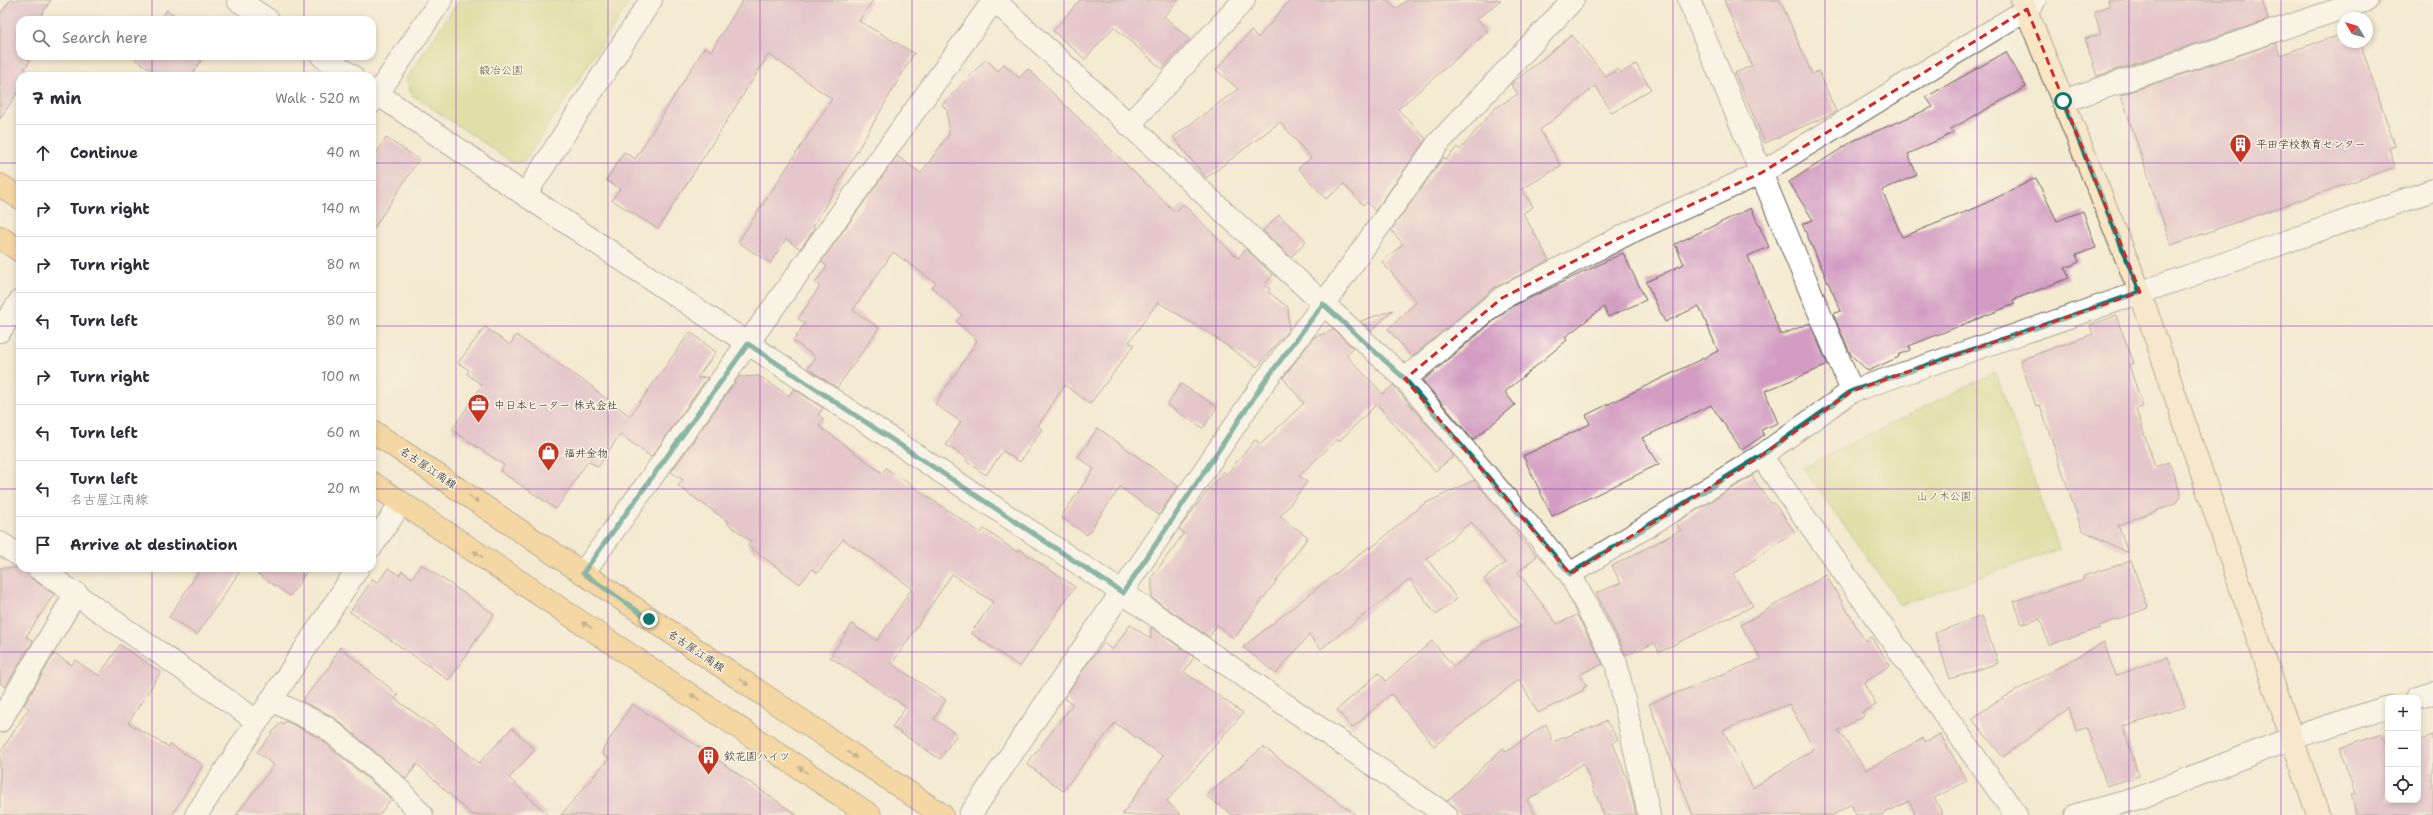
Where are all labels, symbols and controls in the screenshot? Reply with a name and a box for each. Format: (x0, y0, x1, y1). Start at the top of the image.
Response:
north arrow (2337, 12, 2373, 48)
search box (16, 16, 376, 60)
icon: search (30, 27, 52, 49)
text: Search here (62, 28, 148, 48)
park label: 鍛冶公園 (479, 63, 523, 78)
text: 7 min (32, 87, 82, 109)
text: Walk · 520 m (275, 90, 360, 107)
route start (2054, 92, 2072, 110)
building icon: 平田学校教育センター (2228, 131, 2254, 164)
place label: 平田学校教育センター (2256, 137, 2366, 152)
icon: ahead (32, 142, 54, 164)
text: Continue (70, 143, 138, 163)
text: 40 m (326, 144, 360, 161)
icon: right (32, 198, 54, 220)
text: Turn right (70, 199, 150, 219)
text: 140 m (321, 200, 360, 217)
icon: right (32, 254, 54, 276)
text: Turn right (70, 255, 150, 275)
text: 80 m (326, 256, 360, 273)
icon: left (32, 310, 54, 332)
text: Turn left (70, 311, 138, 331)
text: 80 m (326, 312, 360, 329)
icon: right (32, 366, 54, 388)
text: Turn right (70, 367, 150, 387)
text: 100 m (321, 368, 360, 385)
office icon: 中日本ヒーター 株式会社 (465, 392, 491, 425)
place label: 中日本ヒーター 株式会社 (494, 398, 618, 413)
icon: left (32, 422, 54, 444)
text: Turn left (70, 423, 138, 443)
text: 60 m (327, 424, 360, 441)
shop icon: 福井金物 (536, 440, 562, 473)
street label: 名古屋江南線 (396, 443, 460, 493)
place label: 福井金物 (564, 446, 608, 461)
text: Turn left (70, 469, 138, 489)
icon: left (32, 478, 54, 500)
text: 20 m (327, 480, 360, 497)
park label: 山ノ木公園 (1917, 489, 1972, 504)
text: 名古屋江南線 (70, 491, 148, 508)
one-way arrow (469, 495, 479, 503)
icon: arrive (32, 534, 54, 556)
text: Arrive at destination (70, 535, 238, 555)
one-way arrow (473, 550, 484, 558)
route end (640, 610, 658, 628)
one-way arrow (582, 621, 592, 629)
street label: 名古屋江南線 (664, 626, 728, 676)
one-way arrow (738, 679, 750, 686)
one-way arrow (689, 694, 701, 701)
map controls (2385, 695, 2421, 803)
button: + (2385, 695, 2421, 731)
button: − (2385, 731, 2421, 767)
building icon: 欽花園ハイツ (695, 743, 721, 776)
place label: 欽花園ハイツ (724, 749, 790, 764)
one-way arrow (847, 751, 857, 759)
one-way arrow (798, 766, 808, 774)
button: locate (2385, 767, 2421, 803)

